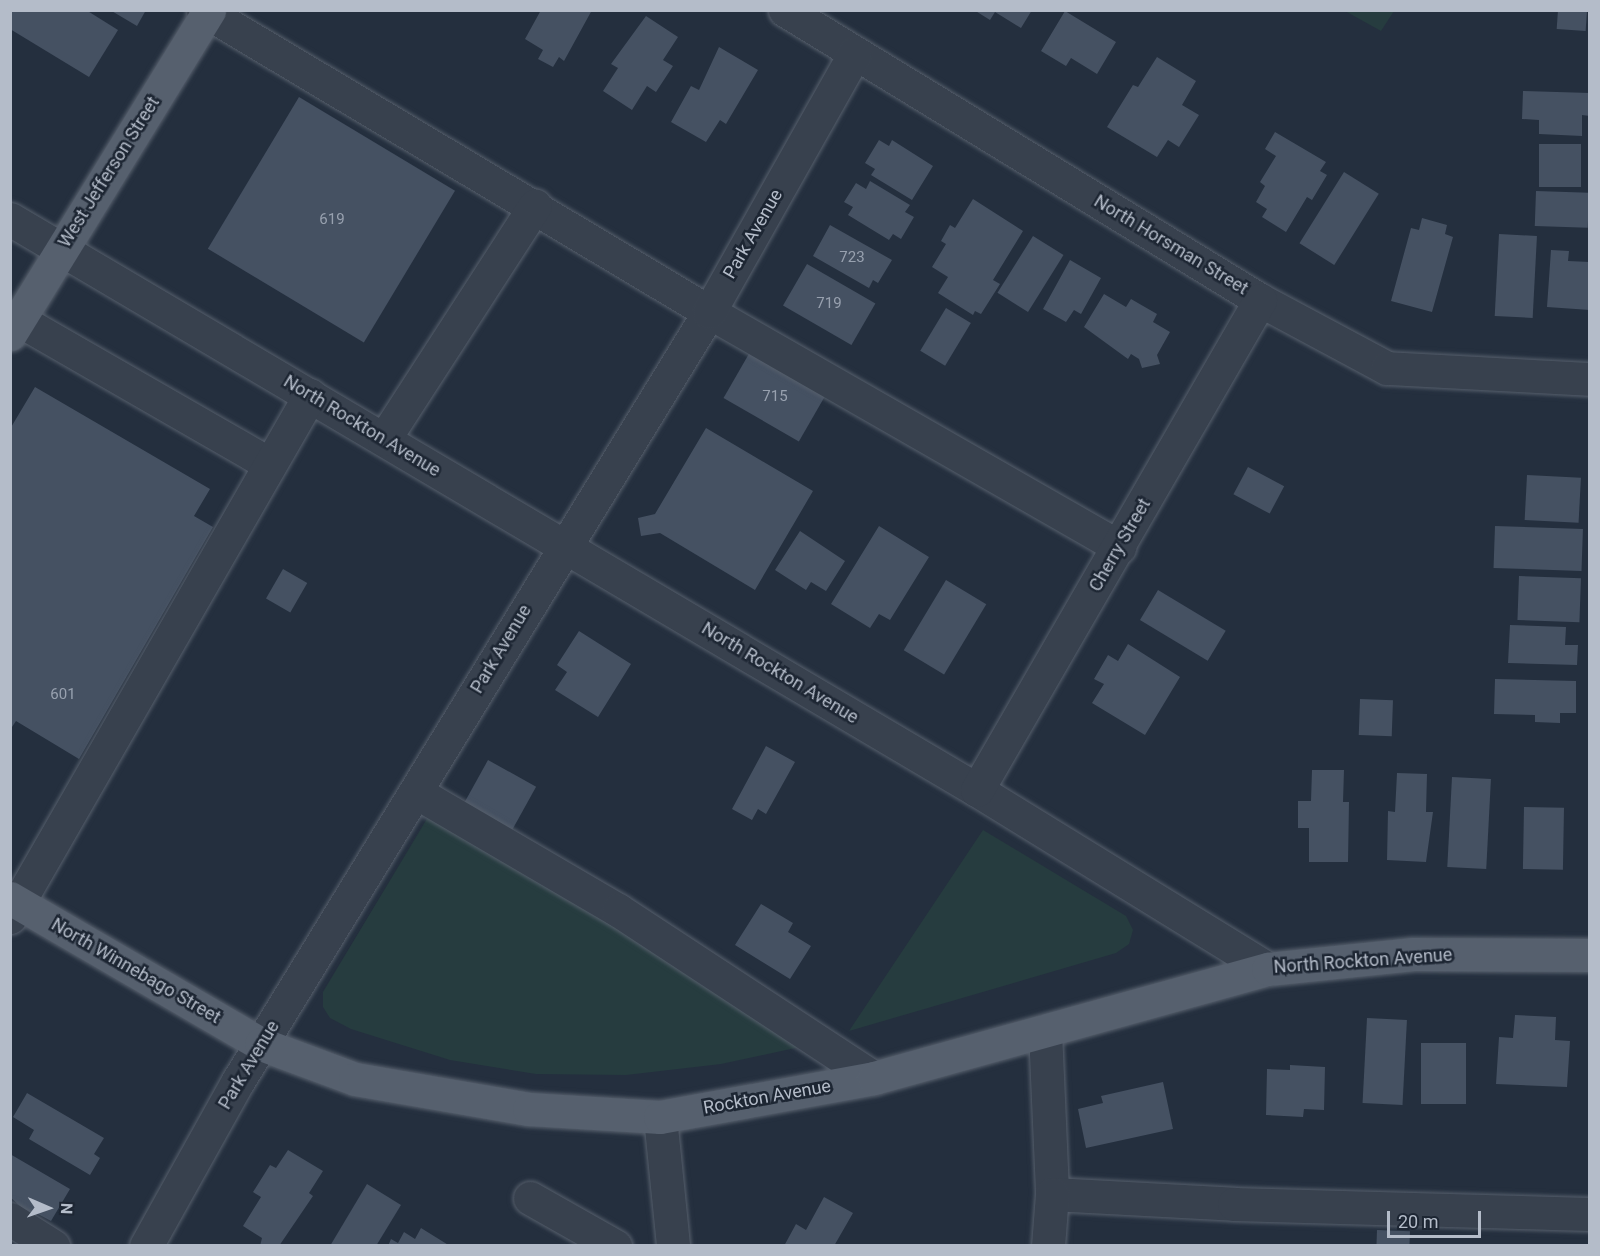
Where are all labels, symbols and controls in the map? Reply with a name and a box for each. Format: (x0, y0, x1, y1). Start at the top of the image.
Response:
street label: West Jefferson Street (54, 93, 164, 251)
street label: Park Avenue (719, 185, 787, 283)
street label: North Horsman Street (1090, 190, 1252, 300)
house number: 619 (319, 211, 345, 229)
house number: 723 (839, 249, 865, 267)
house number: 719 (816, 295, 842, 313)
street label: North Rockton Avenue (280, 371, 444, 481)
house number: 715 (762, 388, 788, 406)
street label: Cherry Street (1085, 495, 1155, 595)
street label: Park Avenue (466, 601, 536, 697)
street label: North Rockton Avenue (698, 618, 862, 728)
house number: 601 (50, 686, 76, 704)
street label: North Winnebago Street (48, 914, 224, 1028)
street label: North Rockton Avenue (1273, 944, 1453, 978)
street label: Park Avenue (214, 1017, 284, 1113)
street label: Rockton Avenue (702, 1075, 832, 1119)
north arrow (18, 1178, 78, 1238)
scale bar (1390, 1199, 1484, 1237)
text: N (57, 1203, 76, 1215)
text: 20 m (1398, 1211, 1438, 1232)

